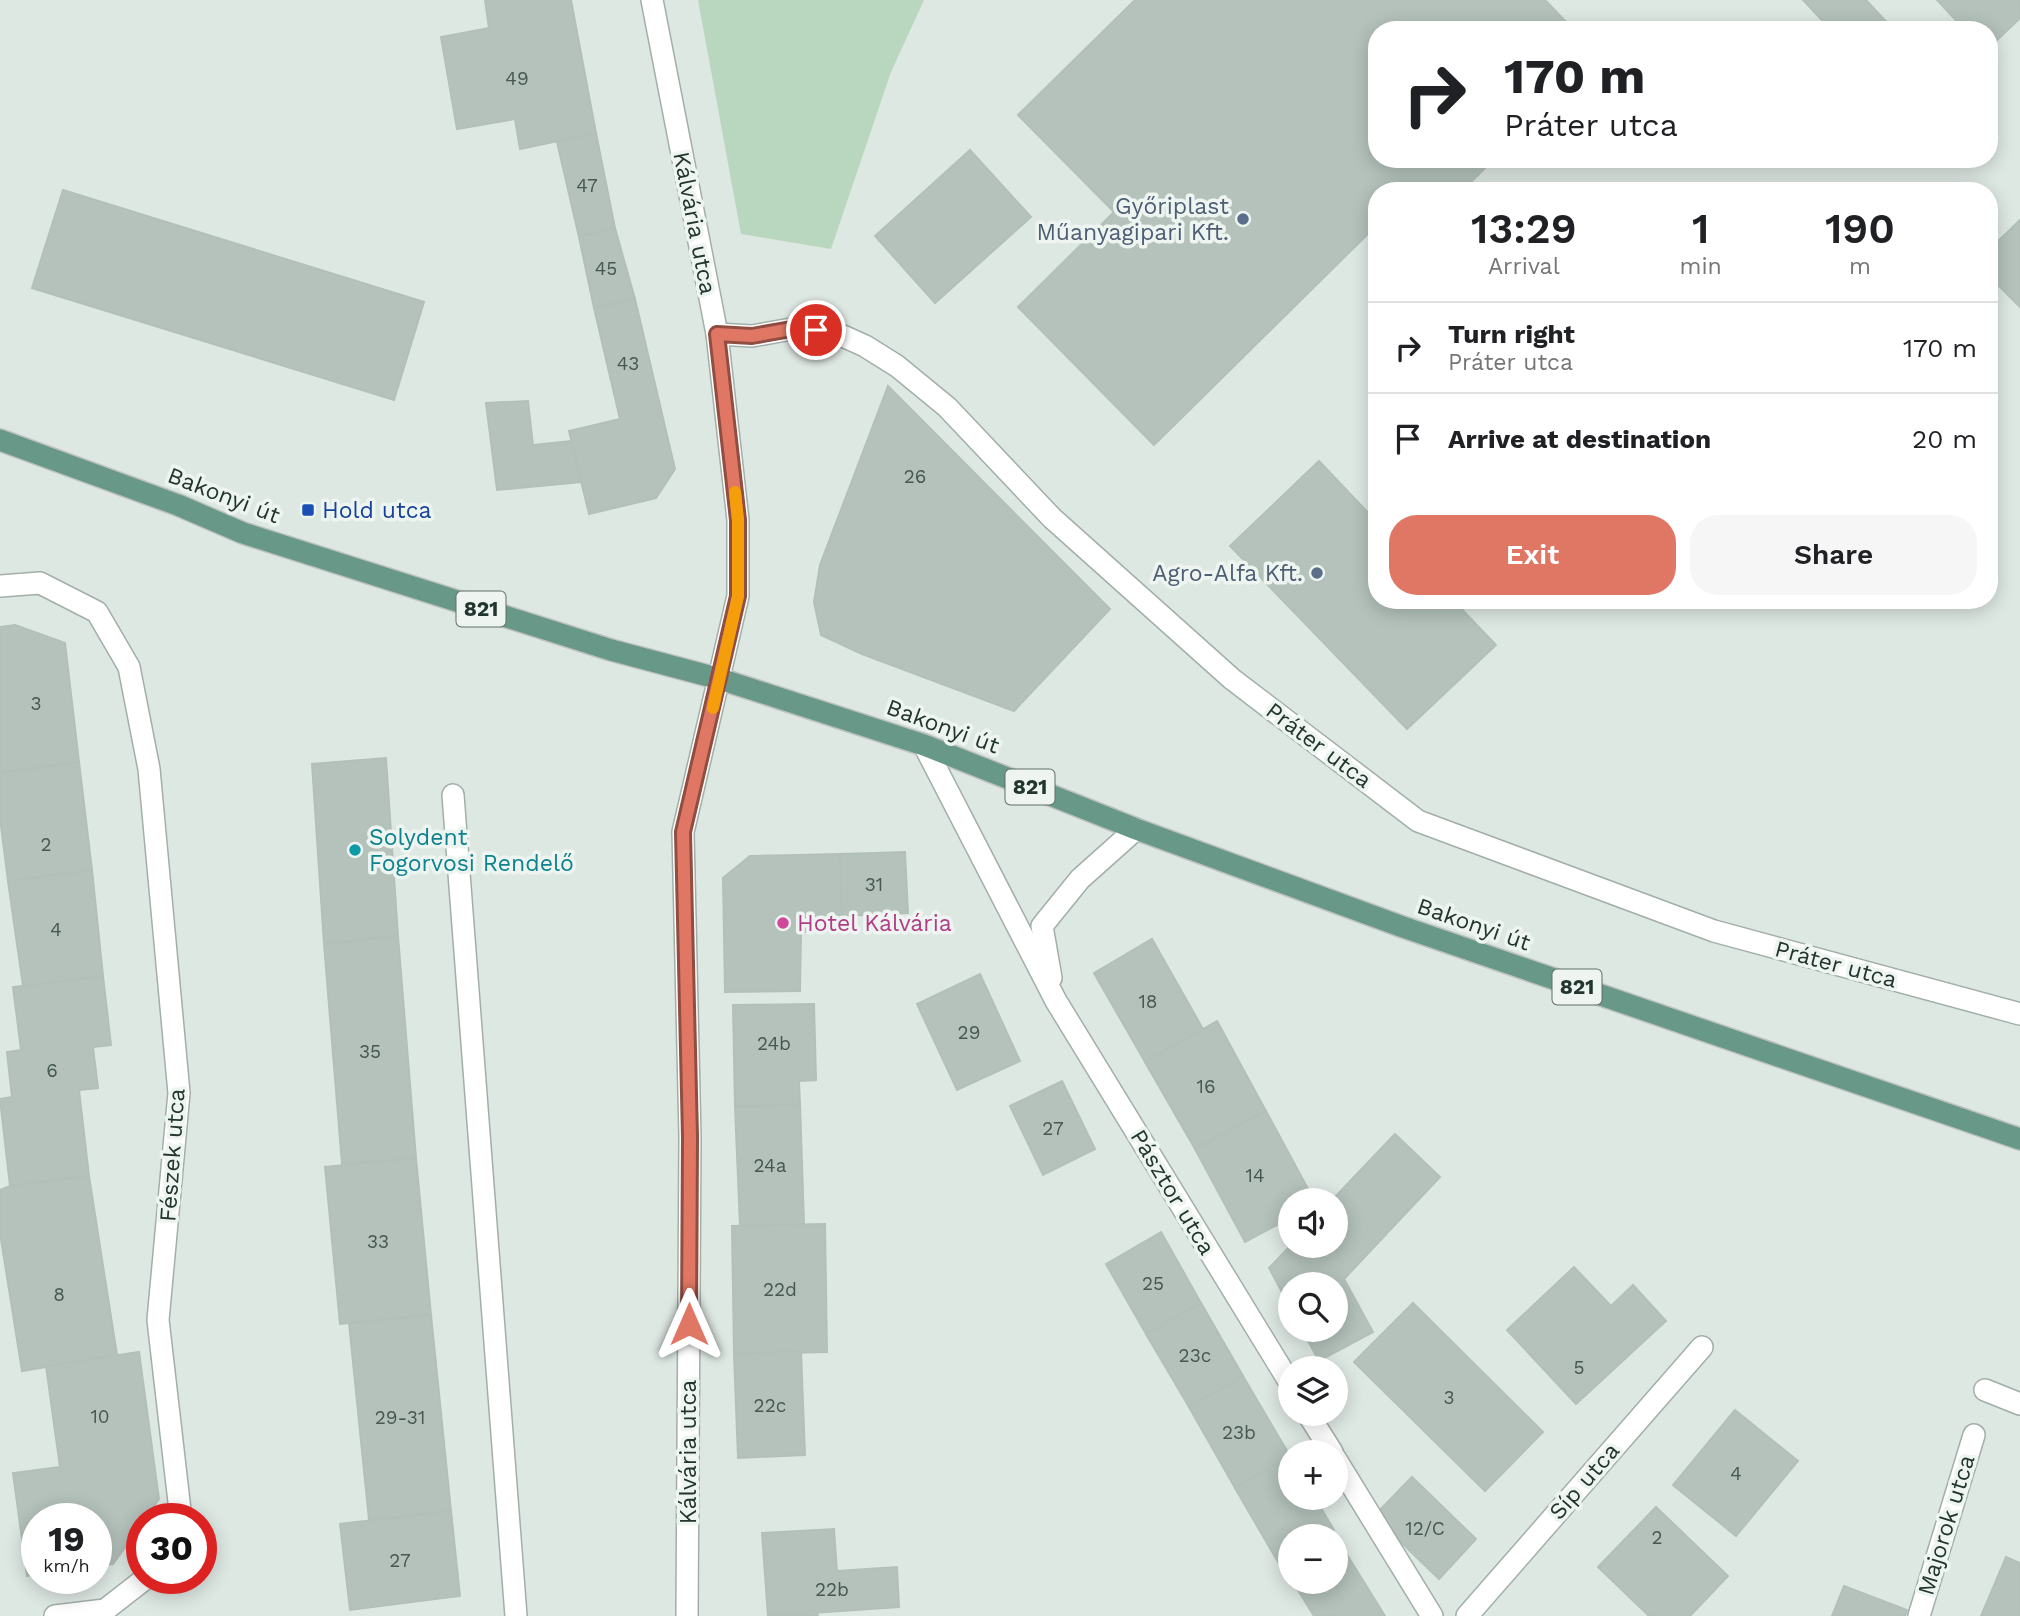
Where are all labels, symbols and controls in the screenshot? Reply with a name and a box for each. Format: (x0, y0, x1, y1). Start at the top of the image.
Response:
text: 170 m (1504, 47, 1645, 105)
icon: right (1389, 49, 1480, 140)
house number: 49 (505, 67, 529, 90)
text: Práter utca (1504, 106, 1678, 144)
street label: Kálvária utca (667, 150, 722, 297)
house number: 47 (576, 174, 598, 197)
place label: Győriplast Műanyagipari Kft. (1036, 193, 1229, 246)
text: 13:29 (1471, 204, 1577, 253)
text: 1 (1692, 204, 1709, 253)
text: 190 (1825, 204, 1895, 253)
marker: Győriplast Műanyagipari Kft. (1235, 211, 1251, 227)
text: Arrival (1488, 253, 1560, 280)
text: min (1680, 253, 1722, 280)
text: m (1849, 253, 1871, 280)
house number: 45 (595, 257, 617, 280)
pin (786, 300, 846, 360)
icon: arrive (797, 311, 835, 349)
text: Turn right (1448, 319, 1575, 349)
icon: right (1389, 329, 1427, 367)
text: 170 m (1903, 333, 1977, 363)
text: Práter utca (1448, 349, 1573, 376)
house number: 43 (617, 352, 639, 375)
icon: arrive (1389, 420, 1427, 458)
text: Arrive at destination (1448, 424, 1711, 454)
text: 20 m (1912, 424, 1977, 454)
street label: Bakonyi út (164, 462, 284, 529)
house number: 26 (904, 465, 926, 488)
place label: Hold utca (322, 497, 432, 524)
marker: Hold utca (300, 502, 316, 518)
button: Exit (1389, 515, 1676, 595)
button: Share (1690, 515, 1977, 595)
place label: Agro-Alfa Kft. (1152, 560, 1303, 587)
marker: Agro-Alfa Kft. (1309, 565, 1325, 581)
road number: 821 (456, 592, 505, 626)
house number: 3 (30, 692, 42, 715)
street label: Bakonyi út (883, 694, 1003, 759)
street label: Práter utca (1261, 697, 1377, 794)
road number: 821 (1006, 770, 1054, 804)
place label: Solydent Fogorvosi Rendelő (369, 824, 574, 877)
house number: 2 (40, 833, 52, 856)
marker: Solydent Fogorvosi Rendelő (347, 842, 363, 858)
house number: 31 (865, 873, 883, 896)
street label: Bakonyi út (1414, 892, 1534, 957)
place label: Hotel Kálvária (797, 910, 952, 937)
marker: Hotel Kálvária (775, 915, 791, 931)
house number: 4 (50, 918, 62, 941)
street label: Práter utca (1772, 935, 1900, 994)
road number: 821 (1552, 970, 1602, 1004)
house number: 18 (1138, 990, 1158, 1013)
house number: 29 (958, 1021, 980, 1044)
house number: 24b (757, 1032, 791, 1055)
house number: 35 (359, 1040, 381, 1063)
house number: 6 (46, 1059, 58, 1082)
house number: 16 (1197, 1075, 1215, 1098)
street label: Fészek utca (154, 1087, 191, 1223)
house number: 27 (1042, 1117, 1064, 1140)
street label: Pásztor utca (1125, 1125, 1221, 1260)
house number: 24a (754, 1154, 787, 1177)
house number: 14 (1245, 1164, 1265, 1187)
map controls (1278, 1188, 1348, 1594)
button: sound (1278, 1188, 1348, 1258)
house number: 33 (367, 1230, 389, 1253)
house number: 25 (1142, 1272, 1164, 1295)
button: search (1278, 1272, 1348, 1342)
house number: 22d (763, 1278, 797, 1301)
house number: 8 (53, 1283, 65, 1306)
position arrow (652, 1287, 726, 1361)
house number: 23c (1179, 1344, 1211, 1367)
button: layers (1278, 1356, 1348, 1426)
house number: 5 (1573, 1356, 1585, 1379)
street label: Kálvária utca (675, 1380, 702, 1524)
house number: 3 (1443, 1386, 1455, 1409)
house number: 22c (754, 1394, 786, 1417)
house number: 10 (90, 1405, 110, 1428)
house number: 29-31 (375, 1406, 425, 1429)
house number: 23b (1222, 1421, 1256, 1444)
street label: Síp utca (1544, 1437, 1625, 1525)
button: + (1278, 1440, 1348, 1510)
street label: Majorok utca (1912, 1452, 1981, 1599)
house number: 4 (1730, 1462, 1742, 1485)
speed limit sign: 30 (126, 1503, 217, 1594)
house number: 12/C (1405, 1517, 1445, 1540)
text: 19 (48, 1518, 85, 1560)
button: − (1278, 1524, 1348, 1594)
house number: 2 (1651, 1526, 1663, 1549)
house number: 27 (389, 1549, 411, 1572)
text: km/h (43, 1555, 90, 1576)
house number: 22b (815, 1578, 849, 1601)

